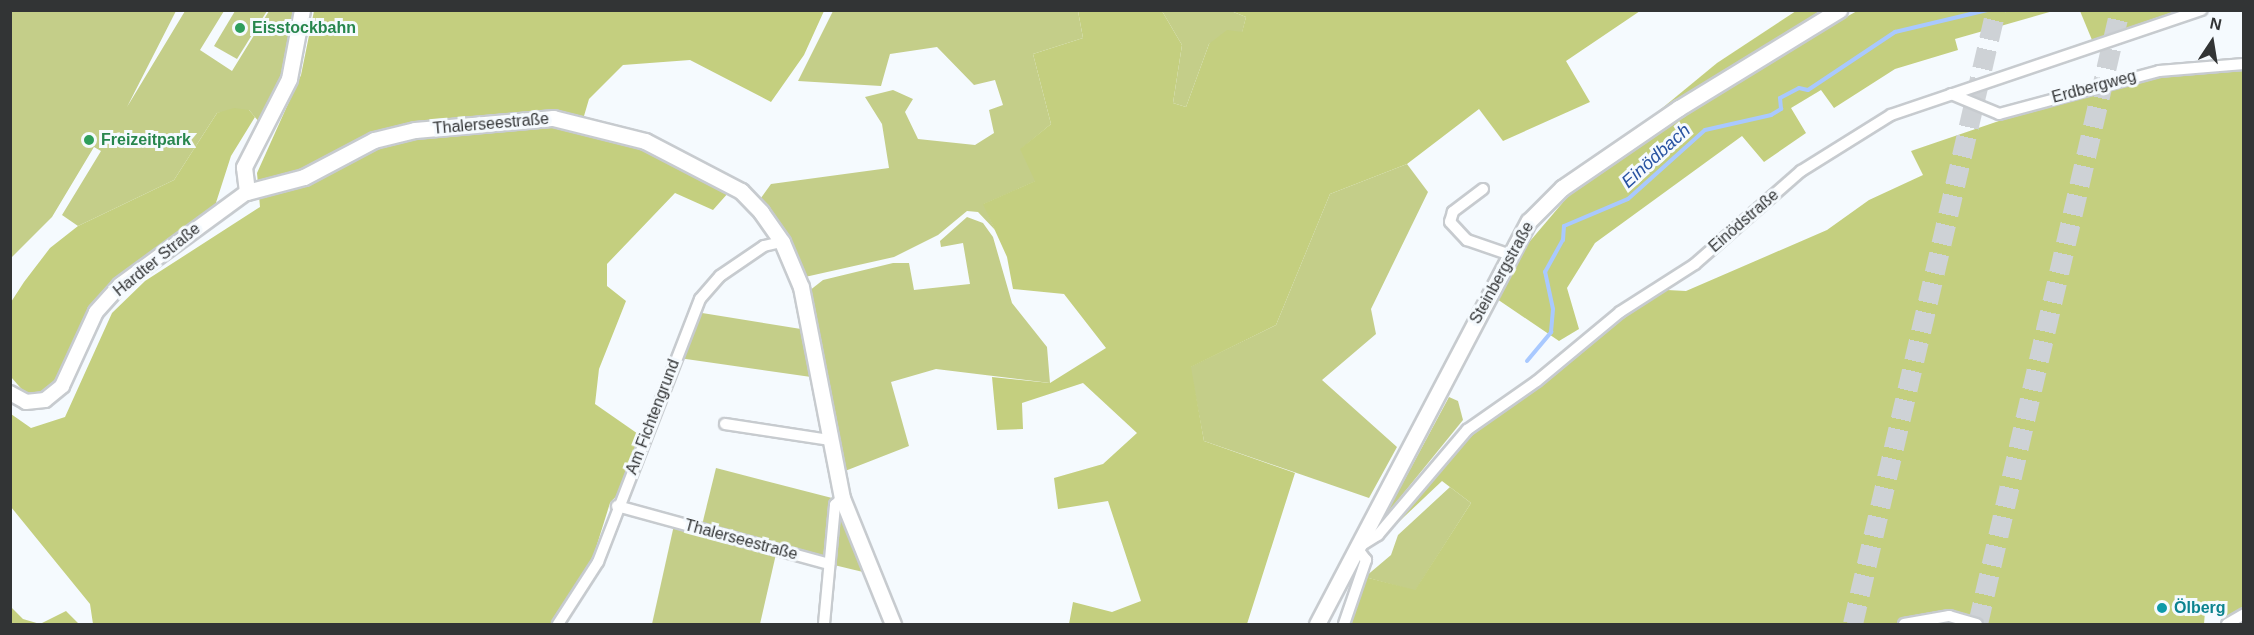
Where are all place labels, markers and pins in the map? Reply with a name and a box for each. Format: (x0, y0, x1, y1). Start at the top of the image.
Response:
place label: Eisstockbahn (252, 18, 356, 38)
marker: Eisstockbahn (233, 21, 247, 35)
place label: Freizeitpark (101, 130, 191, 150)
marker: Freizeitpark (82, 133, 96, 147)
place label: Ölberg (2174, 598, 2226, 618)
marker: Ölberg (2155, 601, 2169, 615)

